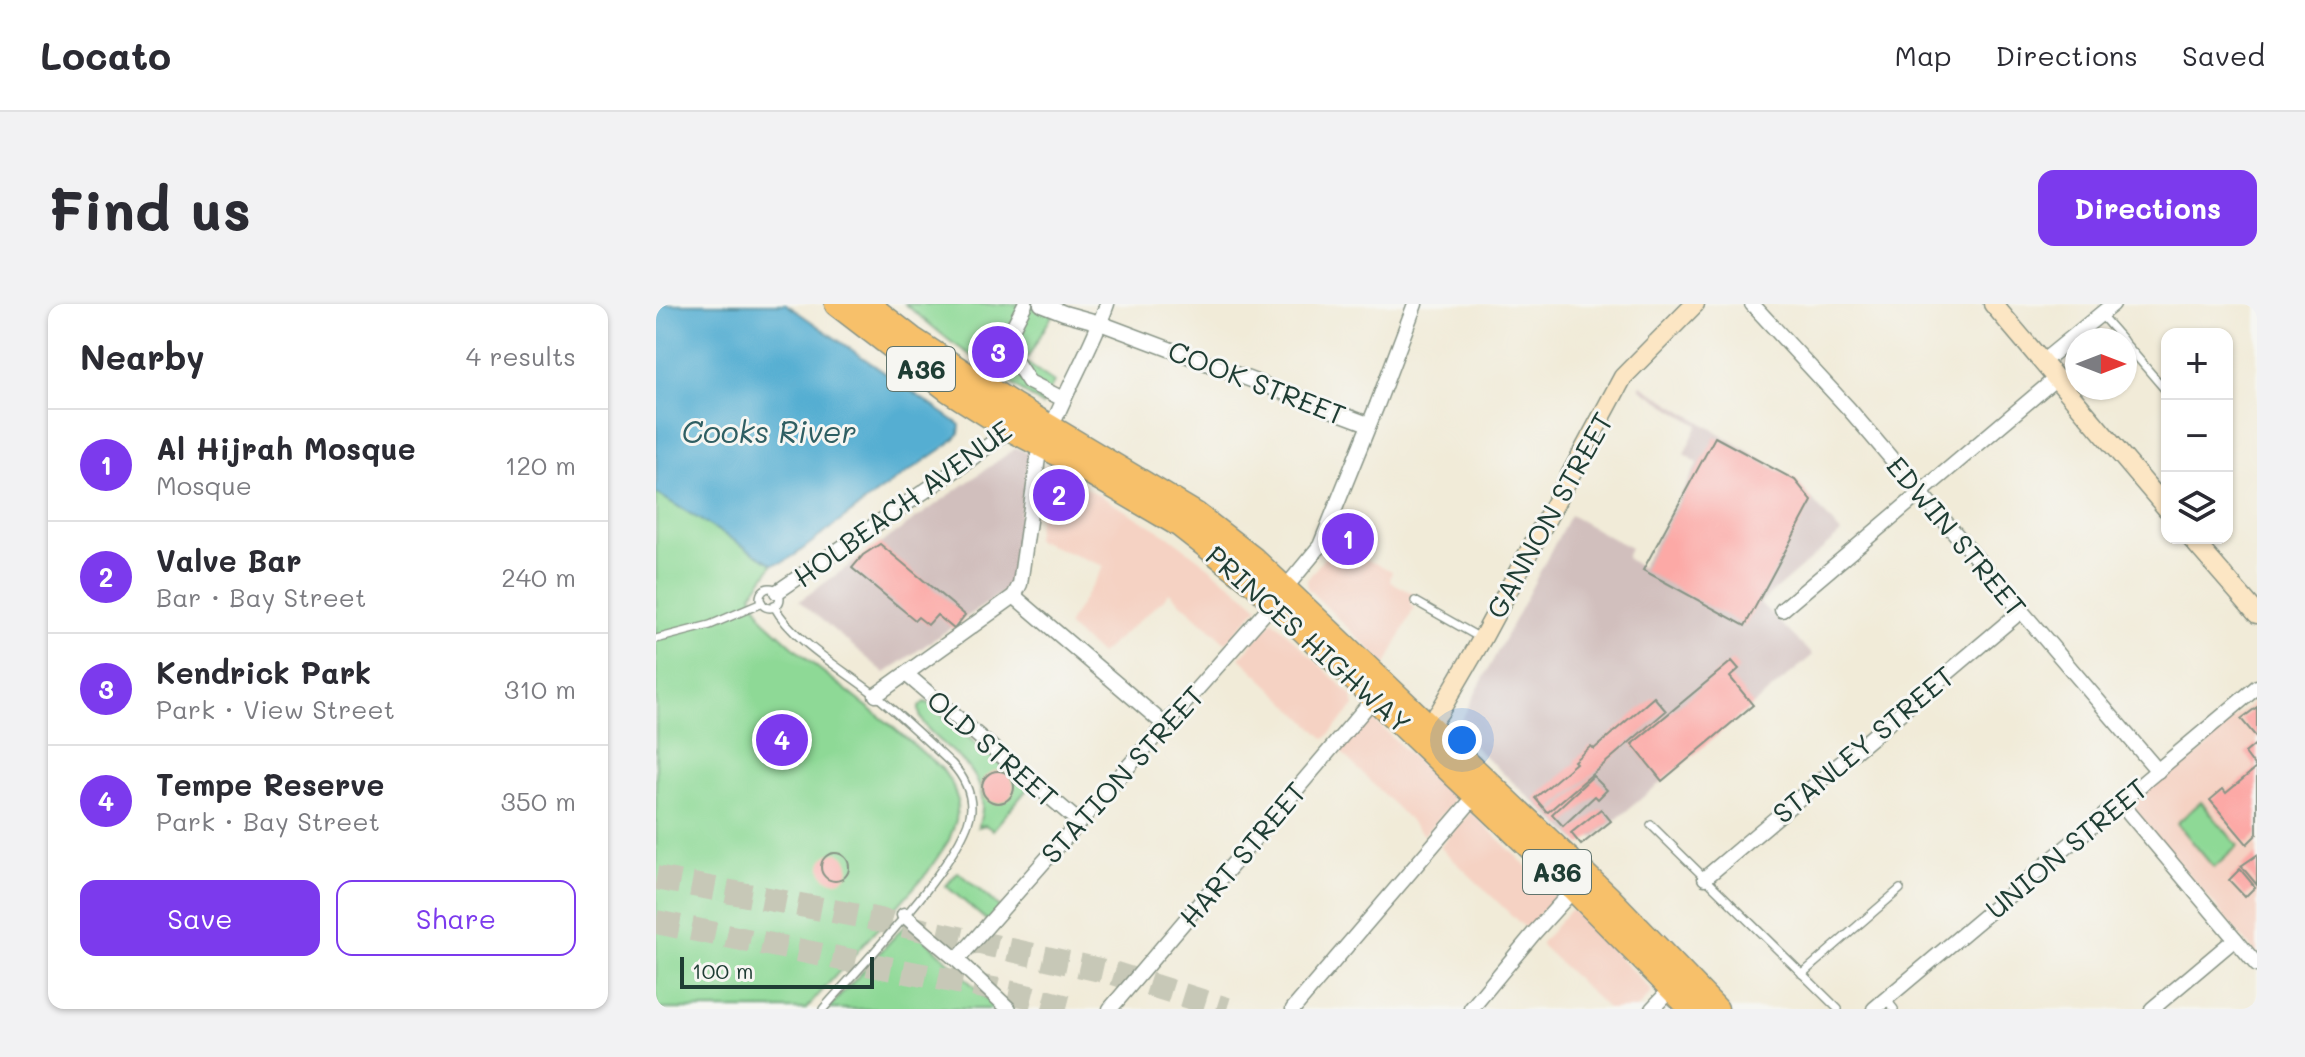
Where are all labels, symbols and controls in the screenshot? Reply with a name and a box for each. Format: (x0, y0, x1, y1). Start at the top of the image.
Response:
text: Locato (40, 30, 171, 80)
text: Map (1895, 37, 1952, 73)
text: Directions (1996, 37, 2138, 73)
text: Saved (2182, 37, 2265, 73)
button: Directions (2038, 170, 2257, 246)
text: Find us (48, 172, 251, 245)
pin: 3 (972, 322, 1024, 382)
north arrow (2065, 328, 2137, 400)
map controls (2161, 328, 2233, 544)
button: + (2161, 328, 2233, 400)
street label: COOK STREET (1163, 332, 1351, 432)
text: Nearby (80, 334, 205, 379)
text: 4 results (466, 339, 576, 373)
road number: A36 (887, 347, 955, 391)
button: − (2161, 400, 2233, 472)
street label: GANNON STREET (1477, 406, 1621, 624)
water label: Cooks River (681, 411, 857, 451)
street label: HOLBEACH AVENUE (786, 412, 1018, 594)
text: Al Hijrah Mosque (156, 428, 416, 468)
text: 1 (100, 448, 112, 482)
text: 120 m (505, 448, 576, 482)
street label: EDWIN STREET (1879, 448, 2035, 624)
pin: 2 (1033, 465, 1085, 525)
text: Mosque (156, 468, 252, 502)
button: layers (2161, 472, 2233, 544)
pin: 1 (1322, 509, 1374, 569)
street label: PRINCES HIGHWAY (1199, 537, 1419, 741)
text: Valve Bar (156, 540, 302, 580)
text: 2 (99, 560, 113, 594)
text: 240 m (501, 560, 576, 594)
text: Bar · Bay Street (156, 580, 366, 614)
text: Kendrick Park (156, 652, 371, 692)
street label: STANLEY STREET (1765, 657, 1961, 831)
text: 3 (98, 672, 114, 706)
text: 310 m (504, 672, 576, 706)
street label: STATION STREET (1033, 677, 1211, 871)
street label: OLD STREET (920, 681, 1066, 815)
text: Park · View Street (156, 692, 395, 726)
pin: 4 (756, 710, 808, 770)
your location (1442, 720, 1482, 760)
text: Tempe Reserve (156, 764, 384, 804)
street label: UNION STREET (1978, 770, 2154, 926)
street label: HART STREET (1171, 774, 1313, 934)
text: 4 (98, 784, 114, 818)
text: 350 m (501, 784, 576, 818)
text: Park · Bay Street (156, 804, 380, 838)
road number: A36 (1523, 850, 1591, 894)
button: Save (80, 880, 320, 956)
button: Share (336, 880, 576, 956)
scale bar (680, 953, 874, 989)
text: 100 m (692, 956, 754, 985)

